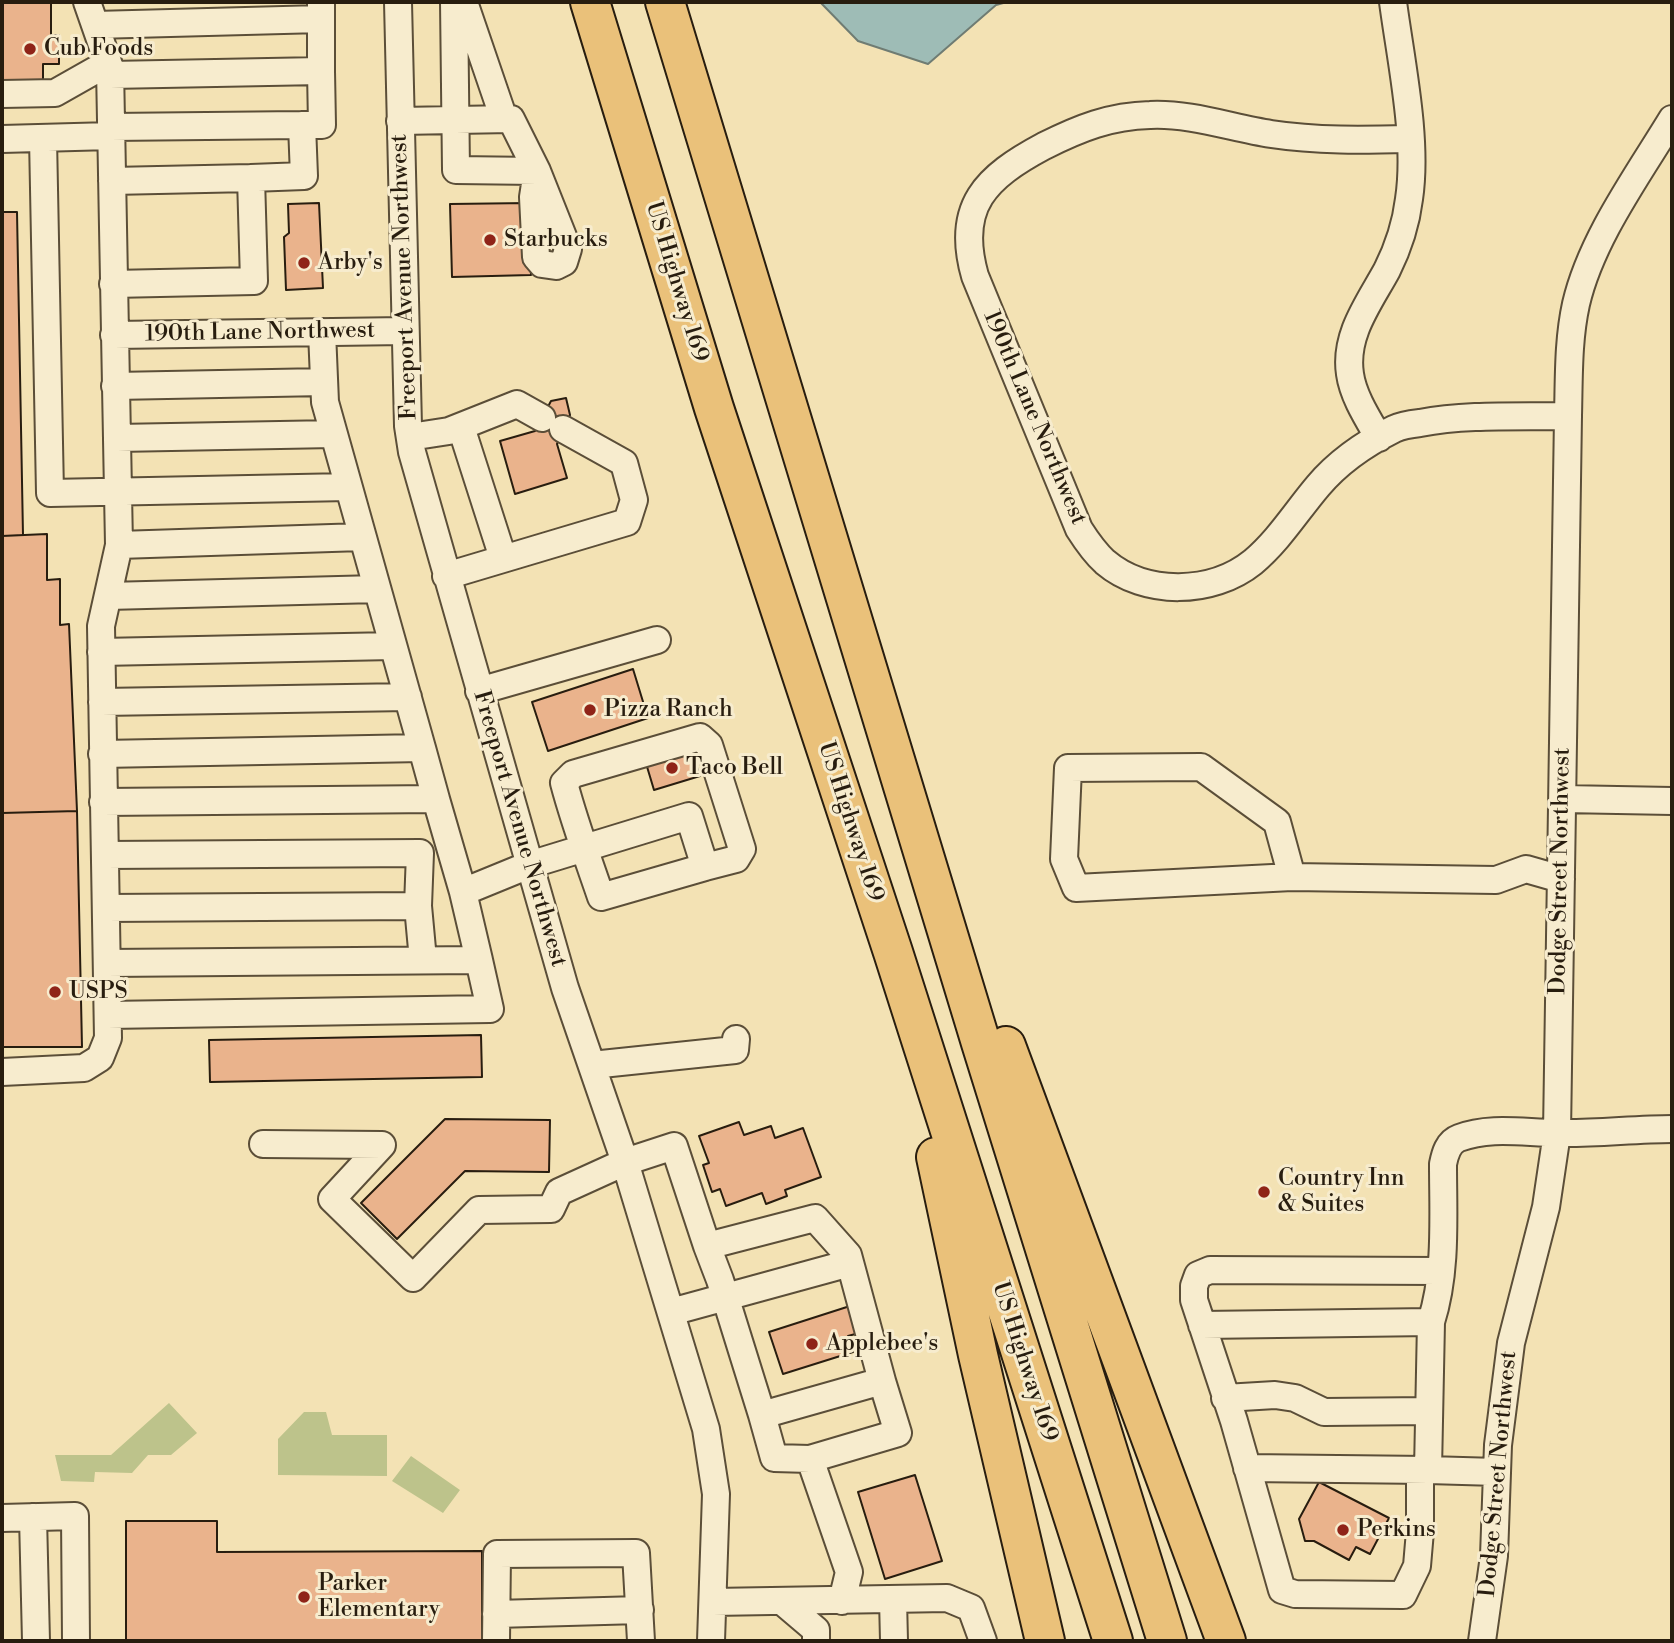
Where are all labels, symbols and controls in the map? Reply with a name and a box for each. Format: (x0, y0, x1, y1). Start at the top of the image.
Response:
place label: Cub Foods (44, 35, 153, 63)
marker: Cub Foods (22, 41, 38, 57)
street label: Freeport Avenue Northwest (386, 134, 424, 420)
street label: US Highway 169 (638, 198, 714, 366)
place label: Starbucks (504, 226, 608, 254)
marker: Starbucks (482, 232, 498, 248)
place label: Arby's (318, 249, 383, 277)
marker: Arby's (296, 255, 312, 271)
street label: 190th Lane Northwest (976, 307, 1092, 529)
street label: 190th Lane Northwest (145, 317, 375, 349)
street label: Freeport Avenue Northwest (466, 688, 572, 970)
place label: Pizza Ranch (604, 696, 733, 724)
marker: Pizza Ranch (582, 702, 598, 718)
street label: US Highway 169 (811, 739, 889, 905)
street label: Dodge Street Northwest (1545, 747, 1577, 995)
place label: Taco Bell (686, 754, 783, 782)
marker: Taco Bell (664, 760, 680, 776)
place label: USPS (69, 978, 128, 1006)
marker: USPS (47, 984, 63, 1000)
place label: Country Inn & Suites (1278, 1165, 1404, 1219)
marker: Country Inn & Suites (1256, 1184, 1272, 1200)
street label: US Highway 169 (985, 1279, 1063, 1445)
place label: Applebee's (826, 1330, 938, 1358)
marker: Applebee's (804, 1336, 820, 1352)
street label: Dodge Street Northwest (1474, 1350, 1524, 1598)
place label: Perkins (1357, 1516, 1436, 1544)
marker: Perkins (1335, 1522, 1351, 1538)
place label: Parker Elementary (318, 1570, 440, 1624)
marker: Parker Elementary (296, 1589, 312, 1605)

